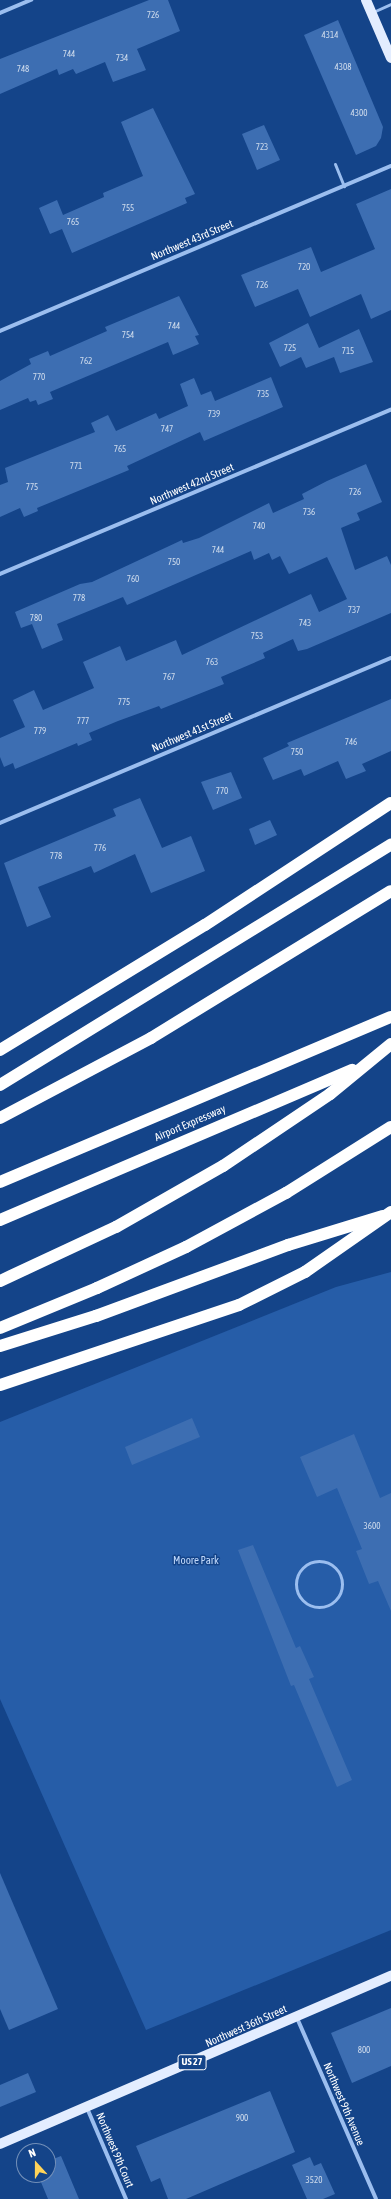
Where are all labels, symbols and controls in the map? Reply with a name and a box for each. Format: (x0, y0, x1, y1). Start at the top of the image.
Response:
house number: 726 (147, 10, 159, 20)
house number: 4314 (322, 30, 338, 40)
house number: 744 (63, 49, 75, 59)
house number: 734 (116, 53, 128, 63)
house number: 4308 (335, 62, 351, 72)
house number: 748 (17, 64, 29, 74)
house number: 4300 (351, 108, 367, 118)
house number: 723 (256, 142, 268, 152)
house number: 755 (122, 203, 134, 213)
house number: 765 (67, 217, 79, 227)
street label: Northwest 43rd Street (149, 217, 235, 263)
house number: 720 (298, 262, 310, 272)
house number: 726 (256, 280, 268, 290)
house number: 744 (168, 321, 180, 331)
house number: 754 (122, 330, 134, 340)
house number: 725 (284, 343, 296, 353)
house number: 715 (342, 346, 354, 356)
house number: 762 (80, 356, 92, 366)
house number: 770 (33, 372, 45, 382)
house number: 735 (257, 389, 269, 399)
house number: 739 (208, 409, 220, 419)
house number: 747 (161, 424, 173, 434)
house number: 765 (114, 444, 126, 454)
street label: Northwest 42nd Street (148, 460, 236, 508)
house number: 771 (70, 461, 82, 471)
house number: 775 (26, 482, 38, 492)
house number: 726 (349, 487, 361, 497)
house number: 736 (303, 507, 315, 517)
house number: 740 (253, 521, 265, 531)
house number: 744 (212, 545, 224, 555)
house number: 750 (168, 557, 180, 567)
house number: 760 (127, 574, 139, 584)
house number: 778 (73, 593, 85, 603)
house number: 737 (348, 605, 360, 615)
house number: 780 (30, 613, 42, 623)
house number: 743 (299, 618, 311, 628)
house number: 753 (251, 631, 263, 641)
house number: 763 (206, 657, 218, 667)
house number: 767 (163, 672, 175, 682)
house number: 775 (118, 697, 130, 707)
street label: Northwest 41st Street (150, 709, 234, 755)
house number: 777 (77, 716, 89, 726)
house number: 779 (34, 726, 46, 736)
house number: 746 (345, 737, 357, 747)
house number: 750 (291, 747, 303, 757)
house number: 770 (216, 786, 228, 796)
house number: 776 (94, 843, 106, 853)
house number: 778 (50, 851, 62, 861)
street label: Airport Expressway (153, 1102, 227, 1144)
house number: 3600 (364, 1521, 380, 1531)
park label: Moore Park (173, 1553, 219, 1567)
street label: Northwest 36th Street (203, 2002, 289, 2050)
house number: 800 (358, 2045, 370, 2055)
road number: US 27 (177, 2054, 207, 2070)
street label: Northwest 9th Avenue (321, 2060, 367, 2148)
street label: Northwest 9th Court (93, 2110, 137, 2190)
house number: 900 (236, 2113, 248, 2123)
north arrow (16, 2143, 56, 2183)
text: N (27, 2146, 37, 2159)
house number: 3520 (306, 2175, 322, 2185)

